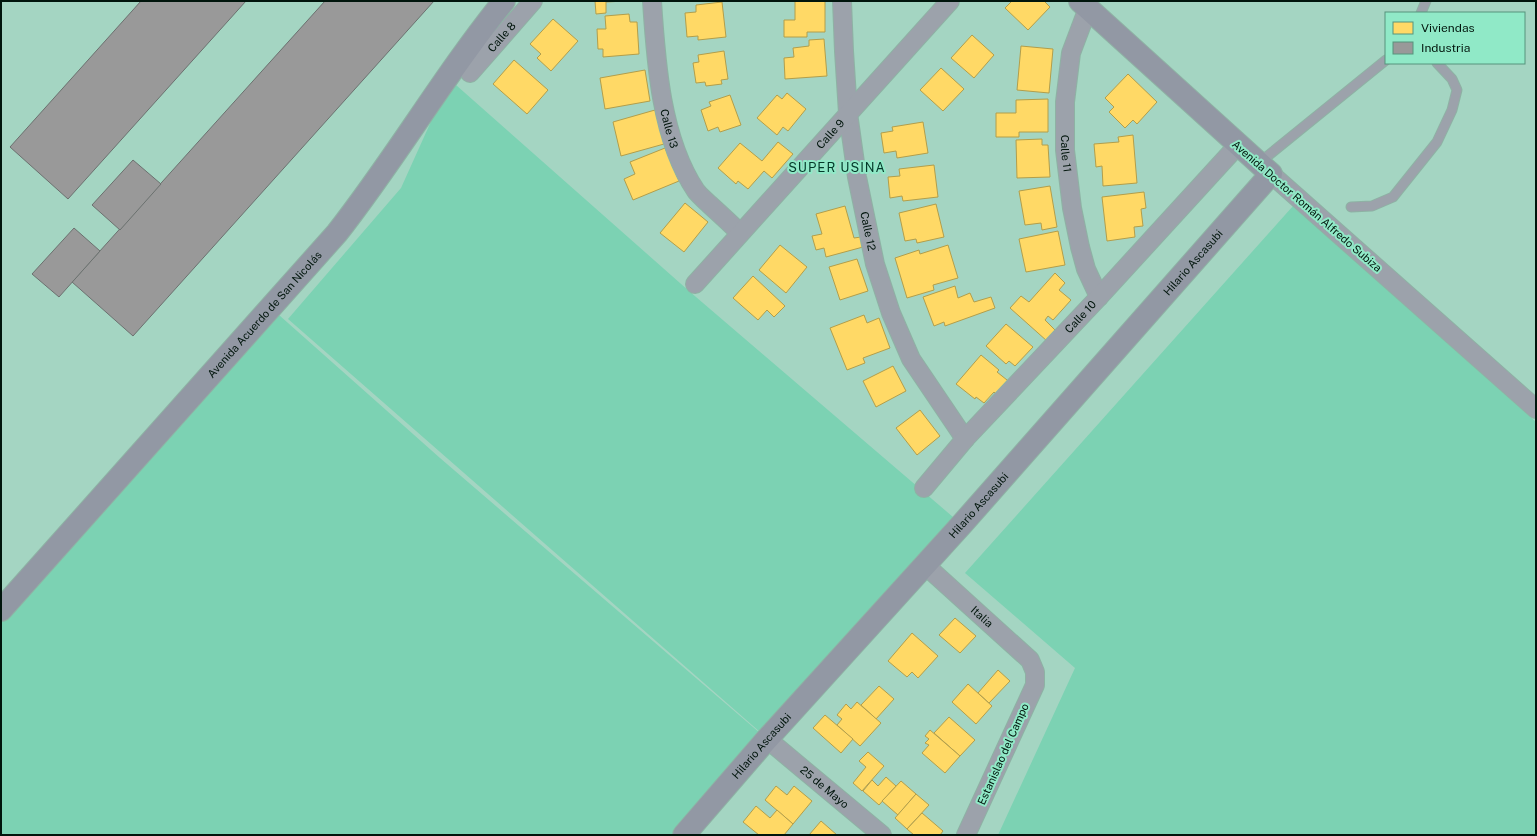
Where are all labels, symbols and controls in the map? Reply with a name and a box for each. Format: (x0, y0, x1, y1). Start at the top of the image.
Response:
legend (1385, 12, 1525, 64)
street label: Calle 8 (485, 19, 518, 54)
text: Viviendas (1421, 21, 1475, 35)
text: Industria (1421, 41, 1470, 55)
street label: Calle 13 (658, 108, 681, 150)
street label: Calle 9 (814, 117, 847, 151)
street label: Calle 11 (1059, 135, 1074, 173)
street label: Avenida Doctor Román Alfredo Subiza (1230, 138, 1384, 274)
district label: SUPER USINA (788, 160, 886, 175)
street label: Calle 12 (858, 210, 878, 252)
street label: Hilario Ascasubi (1161, 227, 1225, 298)
street label: Avenida Acuerdo de San Nicolás (205, 248, 324, 380)
street label: Calle 10 (1062, 298, 1099, 335)
street label: Hilario Ascasubi (946, 470, 1010, 540)
street label: Italia (969, 604, 996, 630)
street label: Estanislao del Campo (975, 701, 1031, 807)
street label: Hilario Ascasubi (729, 711, 793, 781)
street label: 25 de Mayo (798, 763, 851, 811)

